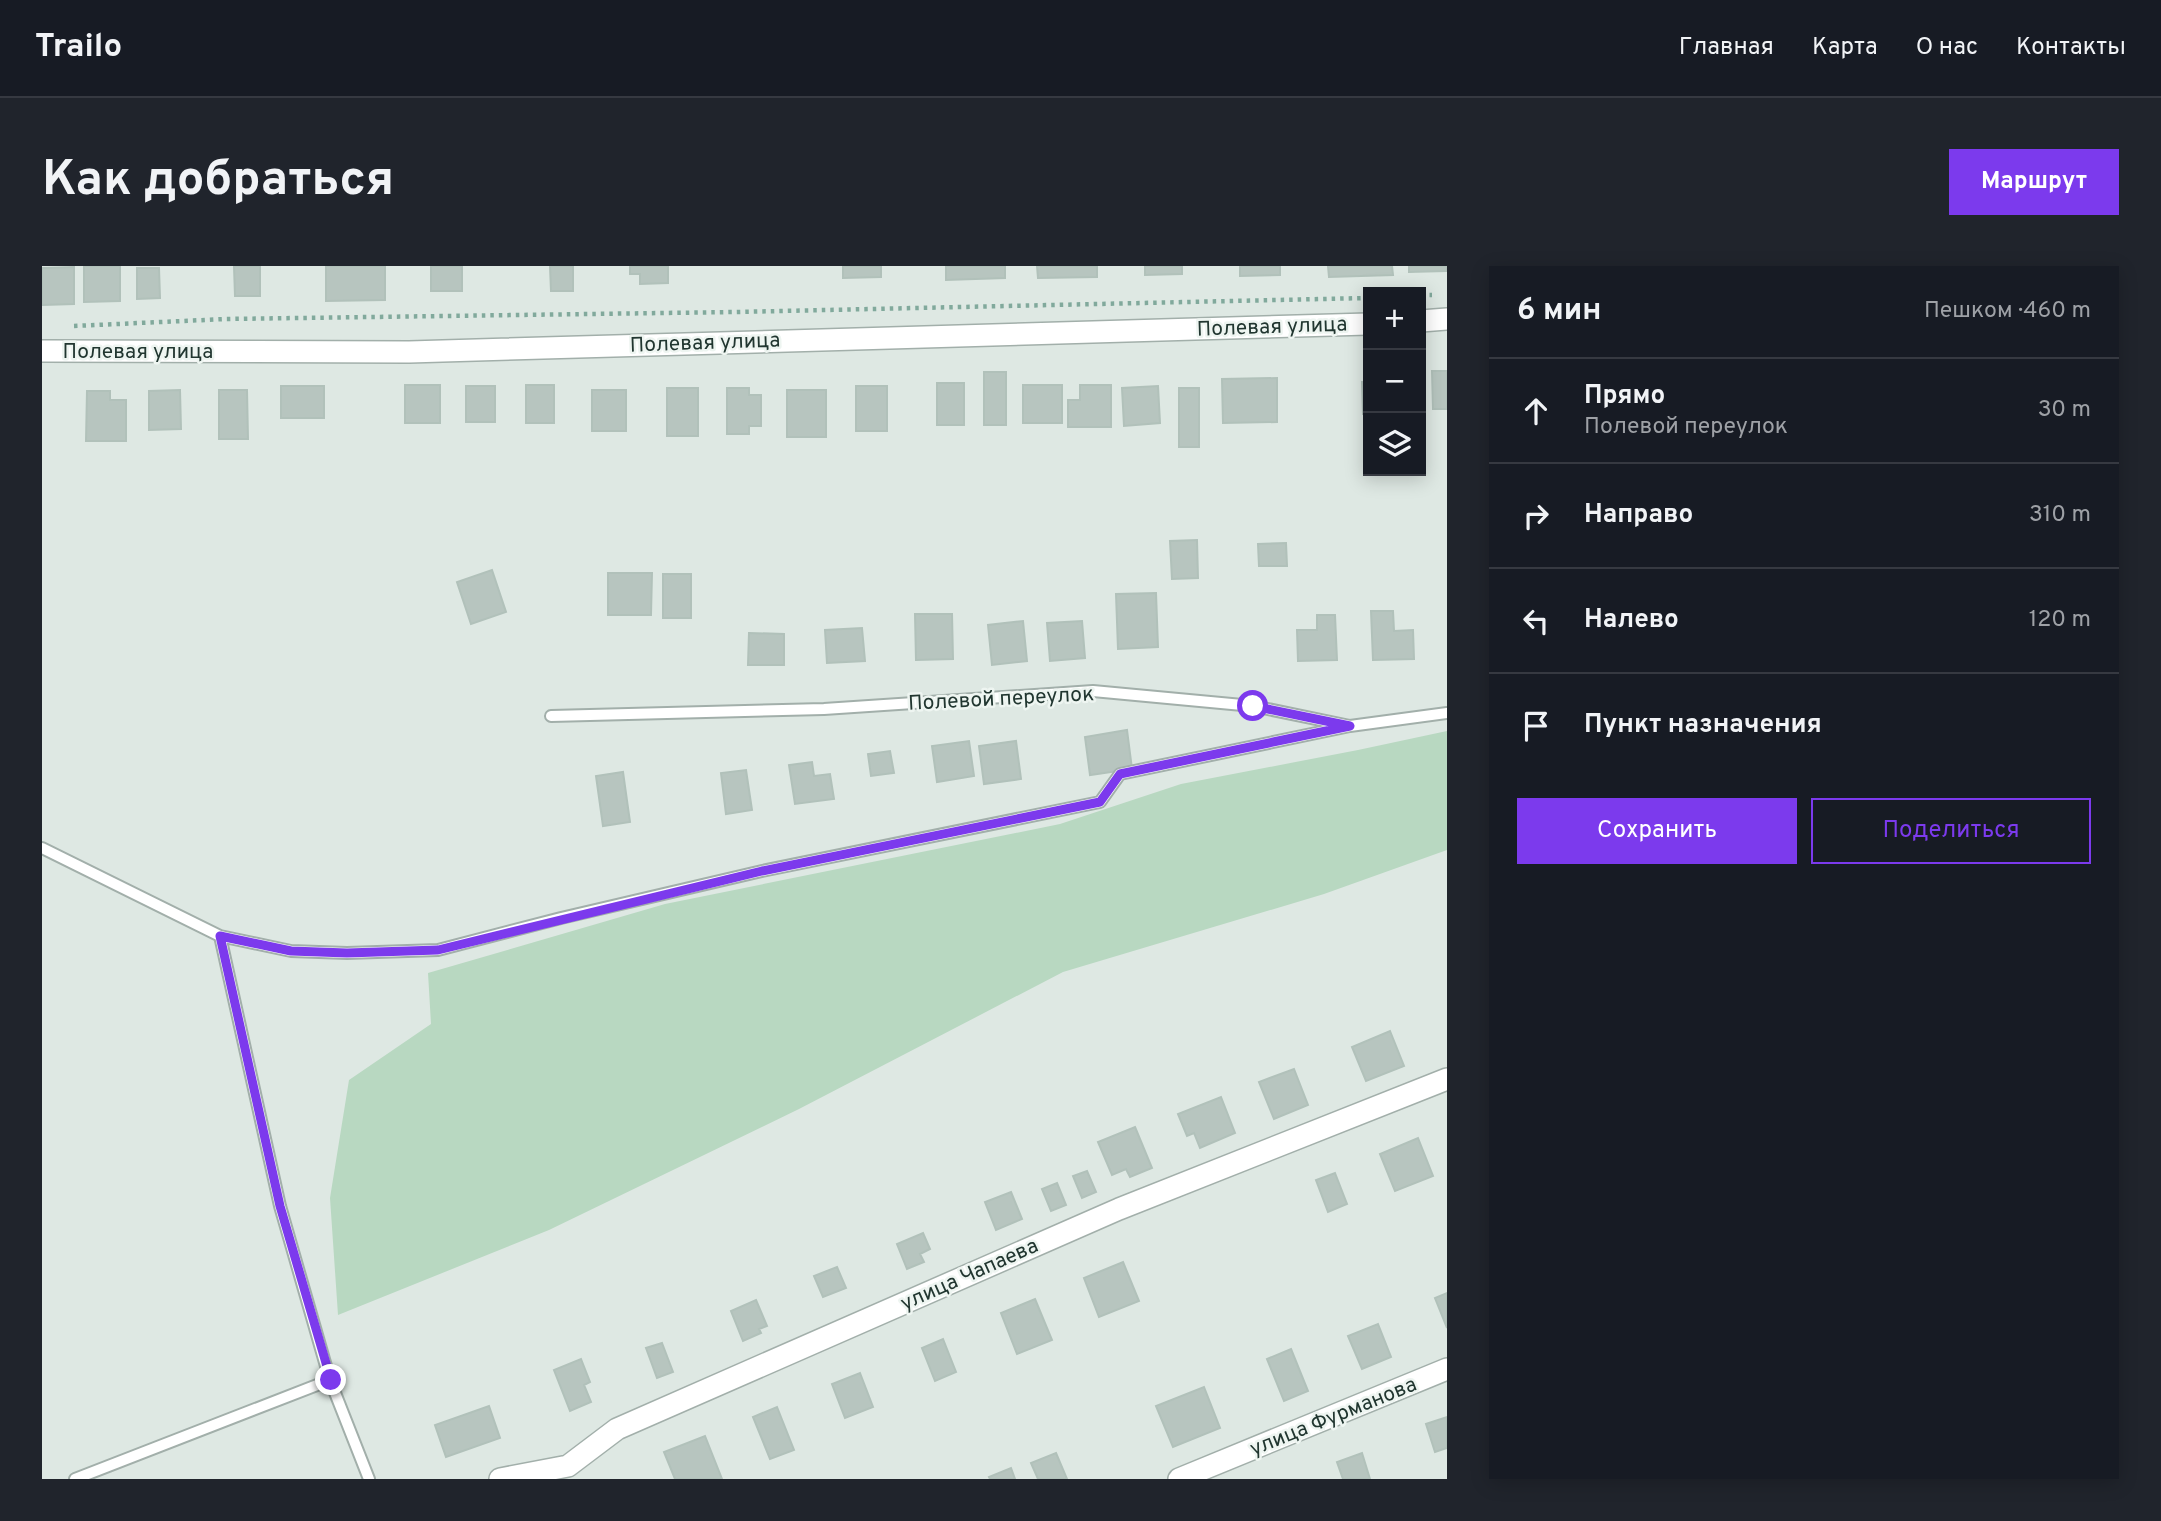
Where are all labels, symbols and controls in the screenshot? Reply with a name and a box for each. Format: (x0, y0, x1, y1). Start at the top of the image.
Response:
text: Trailo (35, 27, 122, 69)
text: Главная (1679, 33, 1774, 63)
text: Карта (1812, 33, 1878, 63)
text: О нас (1916, 33, 1978, 63)
text: Контакты (2016, 33, 2126, 63)
button: Маршрут (1949, 149, 2119, 215)
text: Как добраться (42, 151, 394, 213)
map controls (1363, 287, 1426, 476)
button: + (1363, 287, 1426, 350)
text: 6 мин (1517, 293, 1601, 330)
text: Пешком · 460 m (1924, 297, 2091, 326)
street label: Полевая улица (1196, 311, 1348, 344)
street label: Полевая улица (629, 327, 781, 360)
street label: Полевая улица (63, 339, 213, 366)
button: − (1363, 350, 1426, 413)
text: Прямо (1584, 380, 1665, 413)
icon: ahead (1517, 392, 1555, 430)
text: 30 m (2038, 396, 2091, 425)
button: layers (1363, 413, 1426, 476)
text: Полевой переулок (1584, 413, 1788, 442)
icon: right (1517, 497, 1555, 535)
text: Направо (1584, 499, 1693, 532)
text: 310 m (2029, 501, 2091, 530)
icon: left (1517, 602, 1555, 640)
text: Налево (1584, 604, 1679, 637)
text: 120 m (2029, 606, 2091, 635)
street label: Полевой переулок (907, 681, 1095, 718)
route start (1237, 690, 1268, 721)
icon: arrive (1517, 707, 1555, 745)
text: Пункт назначения (1584, 709, 1822, 742)
button: Сохранить (1517, 798, 1797, 864)
button: Поделиться (1811, 798, 2091, 864)
street label: улица Чапаева (896, 1233, 1043, 1318)
route end (315, 1364, 346, 1395)
street label: улица Фурманова (1246, 1372, 1421, 1463)

